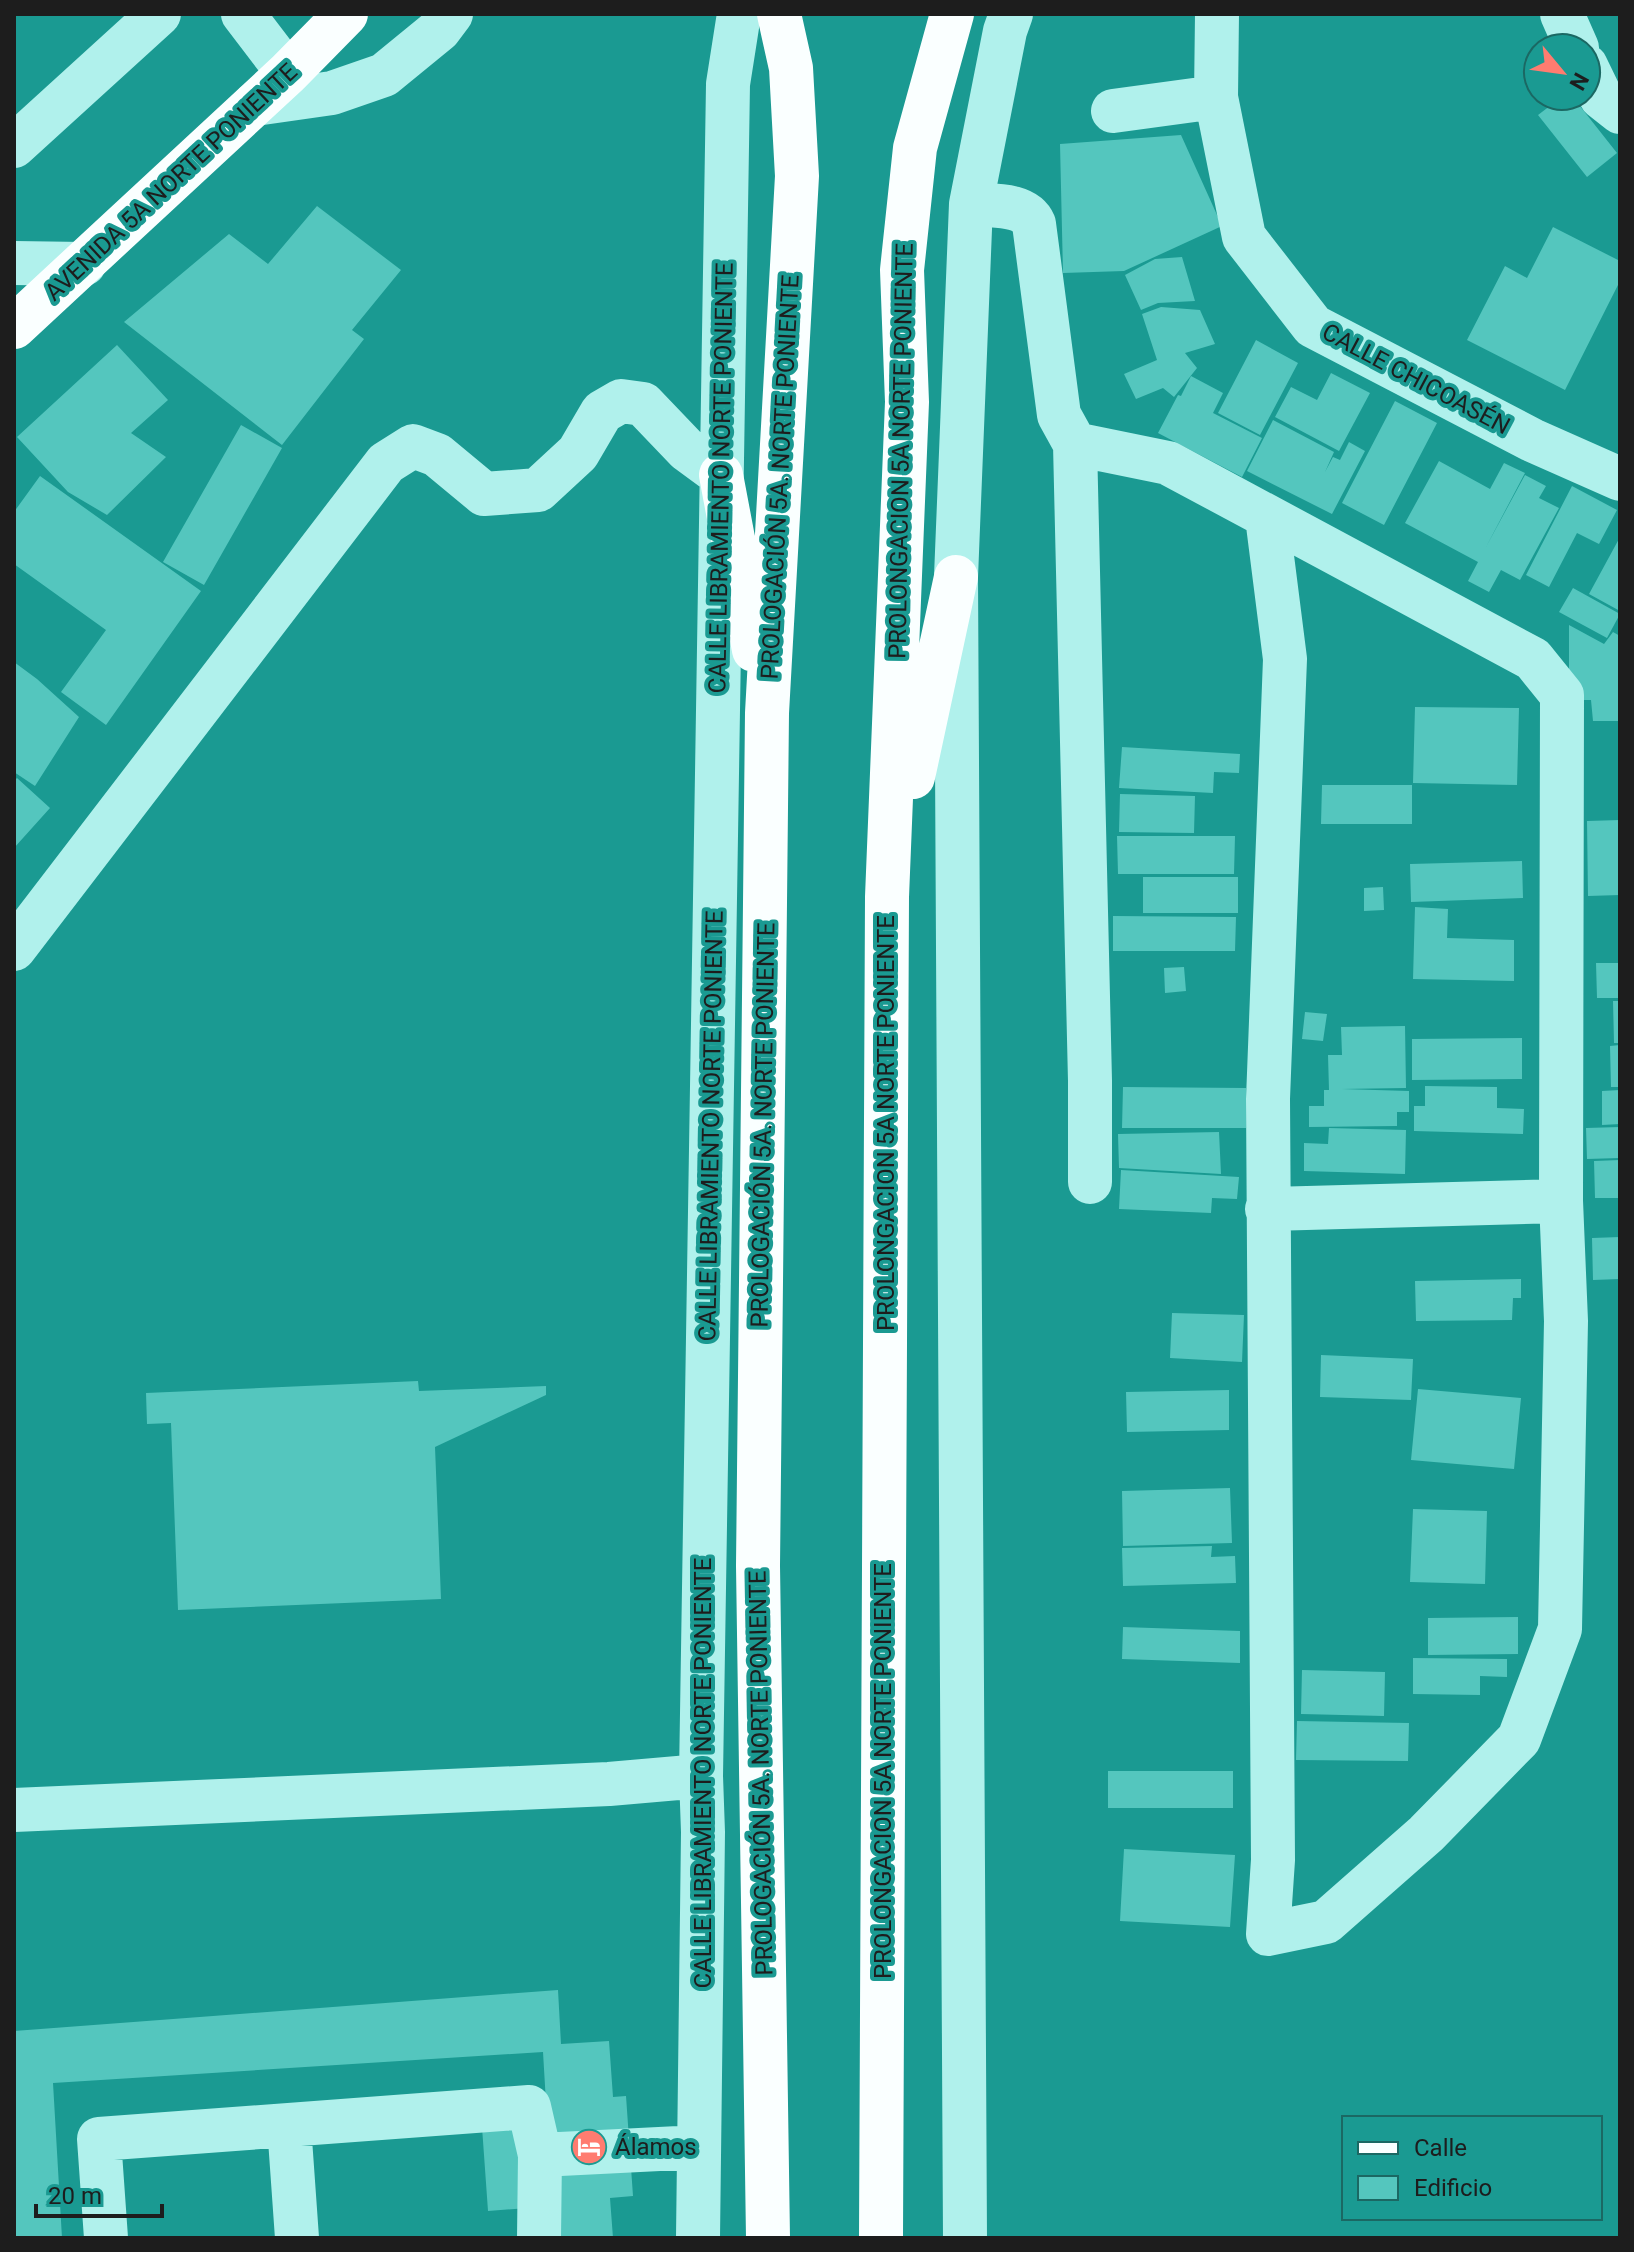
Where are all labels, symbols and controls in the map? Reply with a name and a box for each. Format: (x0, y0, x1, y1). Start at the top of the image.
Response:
north arrow (1522, 32, 1602, 112)
street label: AVENIDA 5A NORTE PONIENTE (39, 58, 303, 306)
text: N (1564, 69, 1594, 94)
street label: PROLONGACION 5A NORTE PONIENTE (883, 243, 919, 659)
street label: CALLE LIBRAMIENTO NORTE PONIENTE (703, 262, 739, 694)
street label: PROLOGACIÓN 5A. NORTE PONIENTE (755, 274, 805, 680)
street label: CALLE CHICOASÉN (1317, 318, 1515, 440)
street label: CALLE LIBRAMIENTO NORTE PONIENTE (693, 910, 729, 1342)
street label: PROLONGACION 5A NORTE PONIENTE (872, 915, 900, 1331)
street label: PROLOGACIÓN 5A. NORTE PONIENTE (745, 922, 781, 1328)
street label: CALLE LIBRAMIENTO NORTE PONIENTE (689, 1557, 717, 1989)
street label: PROLONGACION 5A NORTE PONIENTE (869, 1563, 897, 1979)
street label: PROLOGACIÓN 5A. NORTE PONIENTE (743, 1570, 779, 1976)
legend (1342, 2116, 1602, 2220)
hotel icon: Álamos (570, 2128, 608, 2166)
place label: Álamos (615, 2133, 697, 2161)
text: Calle (1414, 2134, 1467, 2162)
scale bar (36, 2168, 162, 2218)
text: Edificio (1414, 2174, 1492, 2202)
text: 20 m (48, 2182, 102, 2210)

